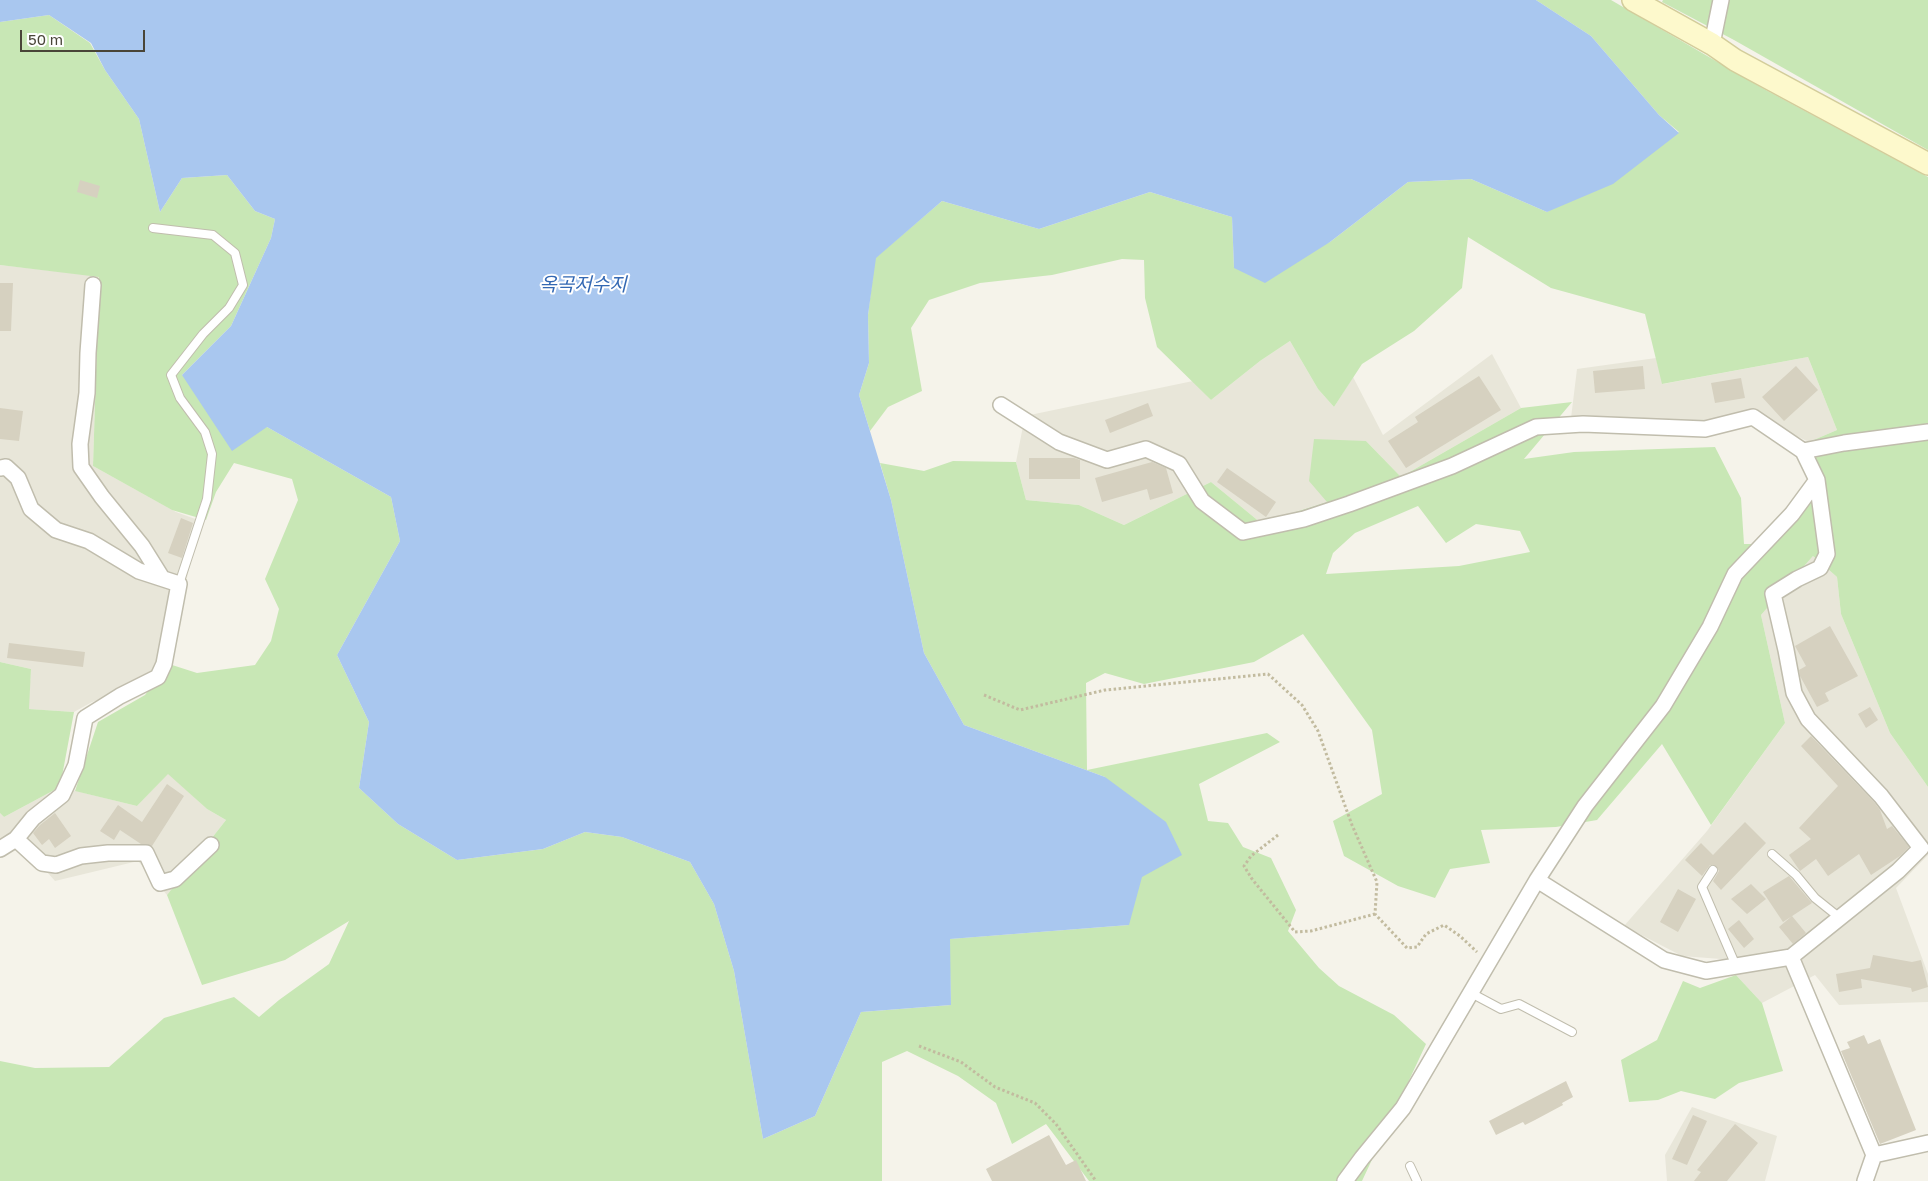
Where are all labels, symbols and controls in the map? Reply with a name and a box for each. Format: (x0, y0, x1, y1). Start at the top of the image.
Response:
scale bar (22, 20, 148, 52)
text: 50 m (28, 30, 63, 48)
water label: 옥곡저수지 (539, 274, 627, 296)

